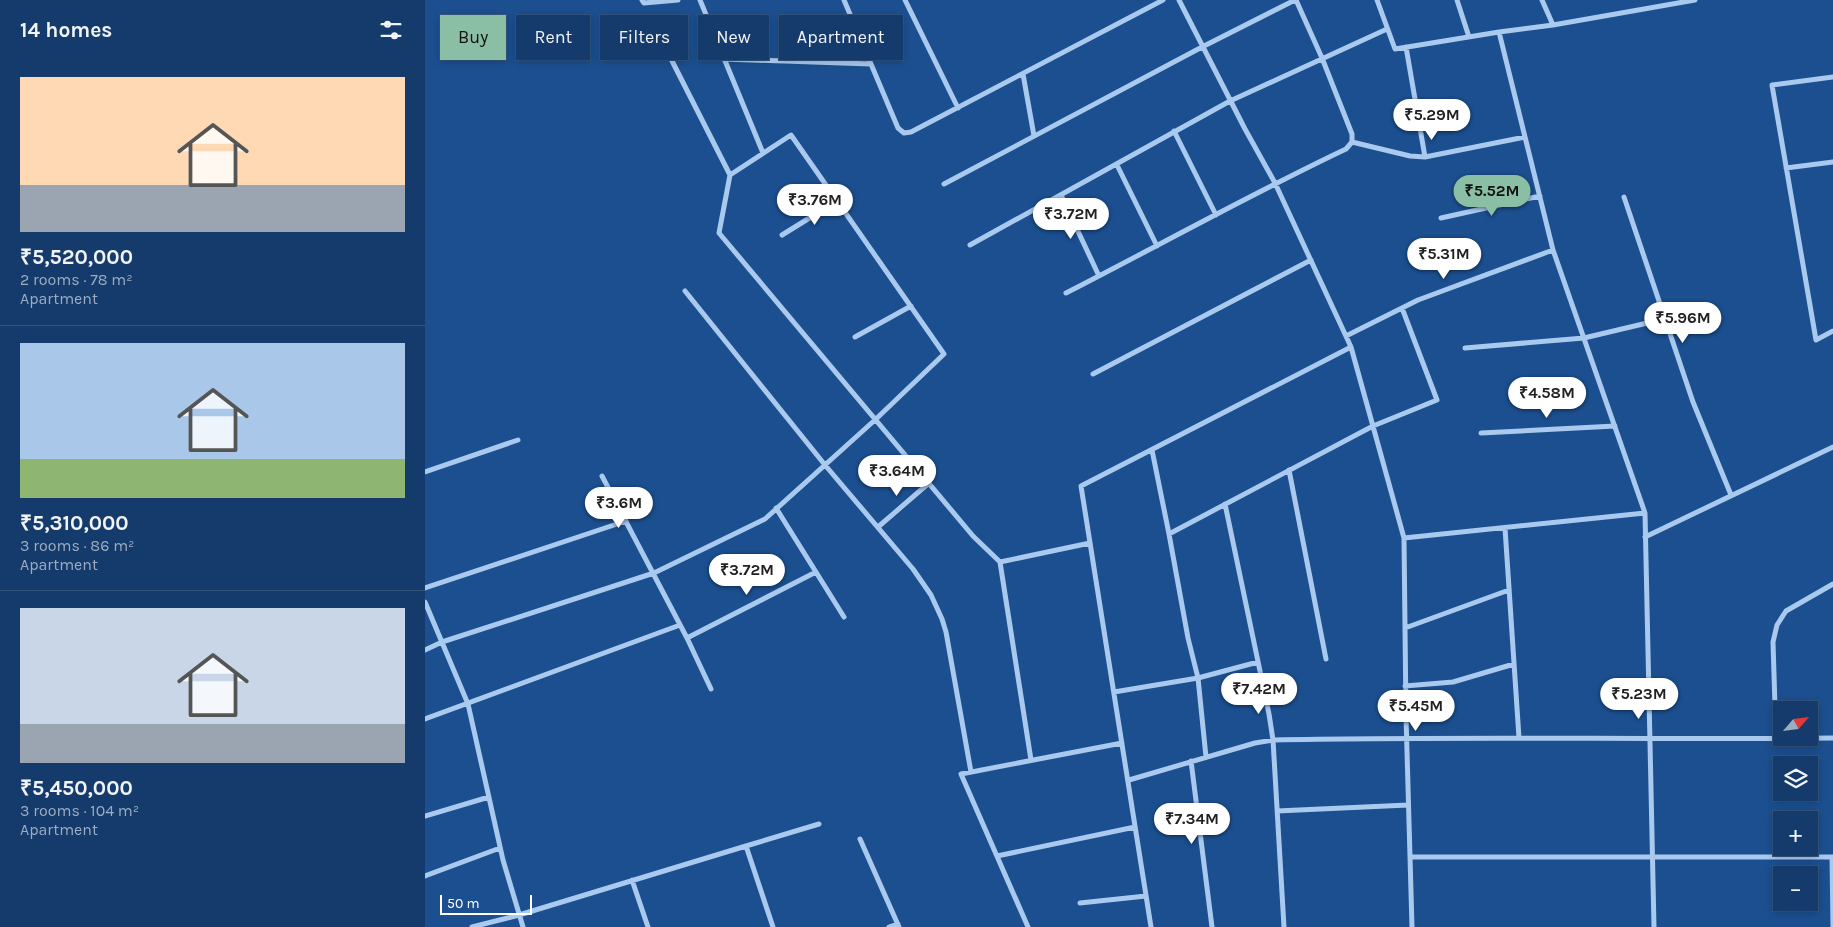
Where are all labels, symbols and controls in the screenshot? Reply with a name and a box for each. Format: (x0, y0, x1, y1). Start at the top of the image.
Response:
chip: Buy (440, 15, 506, 60)
chip: Rent (516, 15, 590, 60)
chip: Filters (600, 15, 688, 60)
chip: New (698, 15, 769, 60)
chip: Apartment (779, 15, 903, 60)
icon: filters (377, 16, 405, 44)
text: 14 homes (20, 18, 112, 42)
pin: ₹5.29M (1391, 98, 1473, 141)
text: ₹5.29M (1404, 105, 1460, 124)
icon: home (168, 110, 258, 200)
pin: ₹5.52M (1451, 174, 1533, 217)
text: ₹5.52M (1465, 181, 1519, 200)
pin: ₹3.76M (774, 184, 856, 226)
text: ₹3.76M (788, 190, 842, 209)
pin: ₹3.72M (1030, 198, 1112, 240)
text: ₹3.72M (1044, 204, 1098, 223)
pin: ₹5.31M (1403, 238, 1485, 280)
text: ₹5.31M (1418, 244, 1470, 263)
text: ₹5,520,000 (20, 245, 133, 269)
text: 2 rooms · 78 m² (20, 270, 133, 289)
text: Apartment (20, 289, 98, 308)
pin: ₹5.96M (1642, 302, 1724, 344)
text: ₹5.96M (1655, 308, 1711, 327)
icon: home (168, 375, 258, 465)
pin: ₹4.58M (1506, 376, 1588, 419)
text: ₹4.58M (1519, 383, 1575, 402)
pin: ₹3.64M (856, 454, 938, 497)
text: ₹3.64M (869, 461, 925, 480)
pin: ₹3.6M (584, 486, 654, 529)
text: ₹3.6M (596, 493, 642, 512)
text: ₹5,310,000 (20, 511, 129, 535)
text: 3 rooms · 86 m² (20, 536, 135, 555)
pin: ₹3.72M (706, 554, 788, 596)
text: Apartment (20, 555, 98, 574)
text: ₹3.72M (720, 560, 774, 579)
icon: home (168, 640, 258, 730)
pin: ₹7.42M (1218, 672, 1300, 715)
pin: ₹5.23M (1598, 678, 1680, 720)
text: ₹7.42M (1232, 679, 1286, 698)
text: ₹5.23M (1611, 684, 1667, 703)
pin: ₹5.45M (1375, 690, 1457, 732)
text: ₹5.45M (1389, 696, 1443, 715)
north arrow (1773, 701, 1817, 746)
map controls (1773, 701, 1818, 911)
button: layers (1773, 756, 1818, 801)
text: ₹5,450,000 (20, 776, 133, 800)
text: 3 rooms · 104 m² (20, 801, 139, 820)
pin: ₹7.34M (1151, 802, 1233, 845)
text: ₹7.34M (1165, 809, 1219, 828)
button: + (1773, 811, 1818, 856)
text: Apartment (20, 820, 98, 839)
button: − (1773, 866, 1818, 911)
scale bar (440, 892, 533, 915)
text: 50 m (447, 895, 480, 912)

